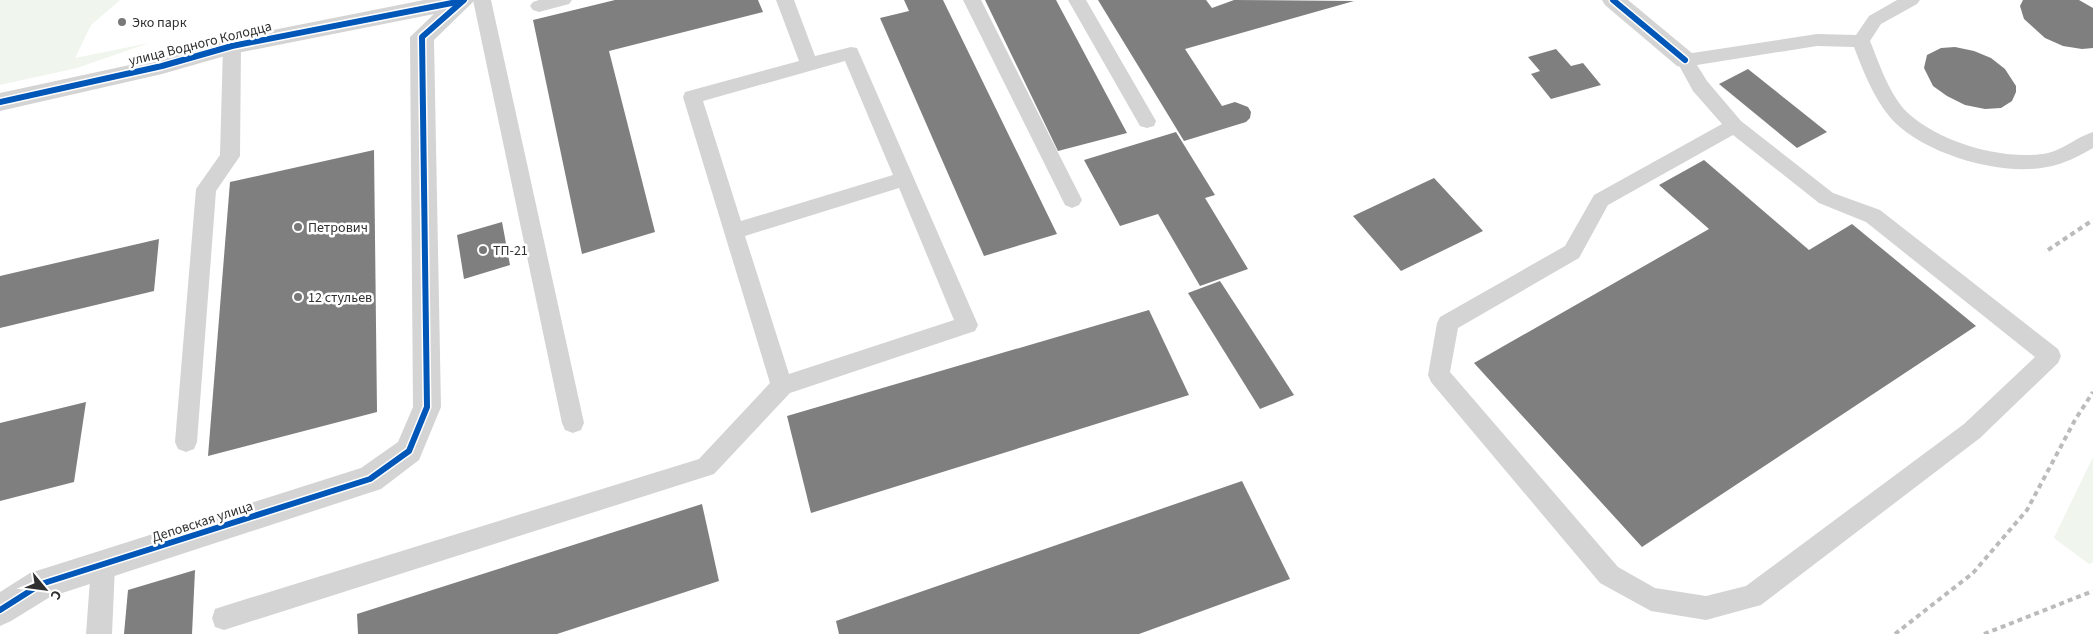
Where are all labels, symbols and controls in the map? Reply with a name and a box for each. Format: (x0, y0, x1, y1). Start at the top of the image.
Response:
place label: Эко парк (132, 13, 187, 33)
marker: Эко парк (116, 16, 128, 28)
street label: улица Водного Колодца (127, 17, 274, 71)
place label: Петрович (308, 218, 368, 238)
marker: Петрович (292, 221, 304, 233)
place label: ТП-21 (493, 241, 528, 261)
marker: ТП-21 (477, 244, 489, 256)
place label: 12 стульев (308, 288, 372, 308)
marker: 12 стульев (292, 291, 304, 303)
street label: Деповская улица (149, 496, 256, 548)
north arrow (20, 564, 70, 614)
text: С (45, 586, 66, 603)

